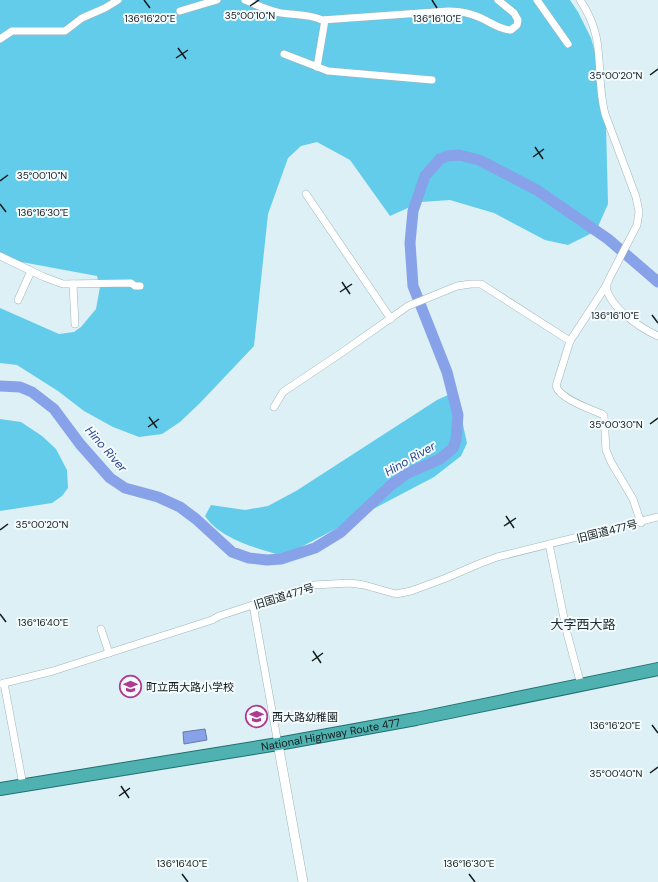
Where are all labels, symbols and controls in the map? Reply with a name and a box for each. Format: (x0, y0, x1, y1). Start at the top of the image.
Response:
text: 35°00'10"N (225, 9, 275, 22)
text: 136°16'20"E (125, 12, 176, 25)
text: 136°16'10"E (413, 12, 461, 25)
text: 35°00'20"N (589, 69, 643, 82)
text: 35°00'10"N (17, 169, 67, 182)
text: 136°16'30"E (17, 206, 69, 219)
text: 136°16'10"E (591, 309, 639, 322)
text: 35°00'30"N (589, 418, 643, 431)
water label: Hino River (82, 423, 131, 476)
water label: Hino River (382, 438, 439, 480)
street label: 旧国道477号 (575, 517, 639, 545)
text: 35°00'20"N (15, 518, 69, 531)
street label: 旧国道477号 (252, 580, 316, 612)
text: 136°16'40"E (18, 616, 69, 629)
district label: 大字西大路 (550, 616, 616, 633)
school or university icon: 町立西大路小学校 (118, 674, 144, 700)
place label: 町立西大路小学校 (146, 680, 234, 694)
school or university icon: 西大路幼稚園 (243, 704, 269, 730)
place label: 西大路幼稚園 (272, 710, 338, 724)
street label: National Highway Route 477 (260, 715, 401, 754)
text: 136°16'20"E (590, 719, 641, 732)
text: 35°00'40"N (590, 767, 643, 780)
text: 136°16'40"E (157, 857, 208, 870)
text: 136°16'30"E (443, 857, 495, 870)

